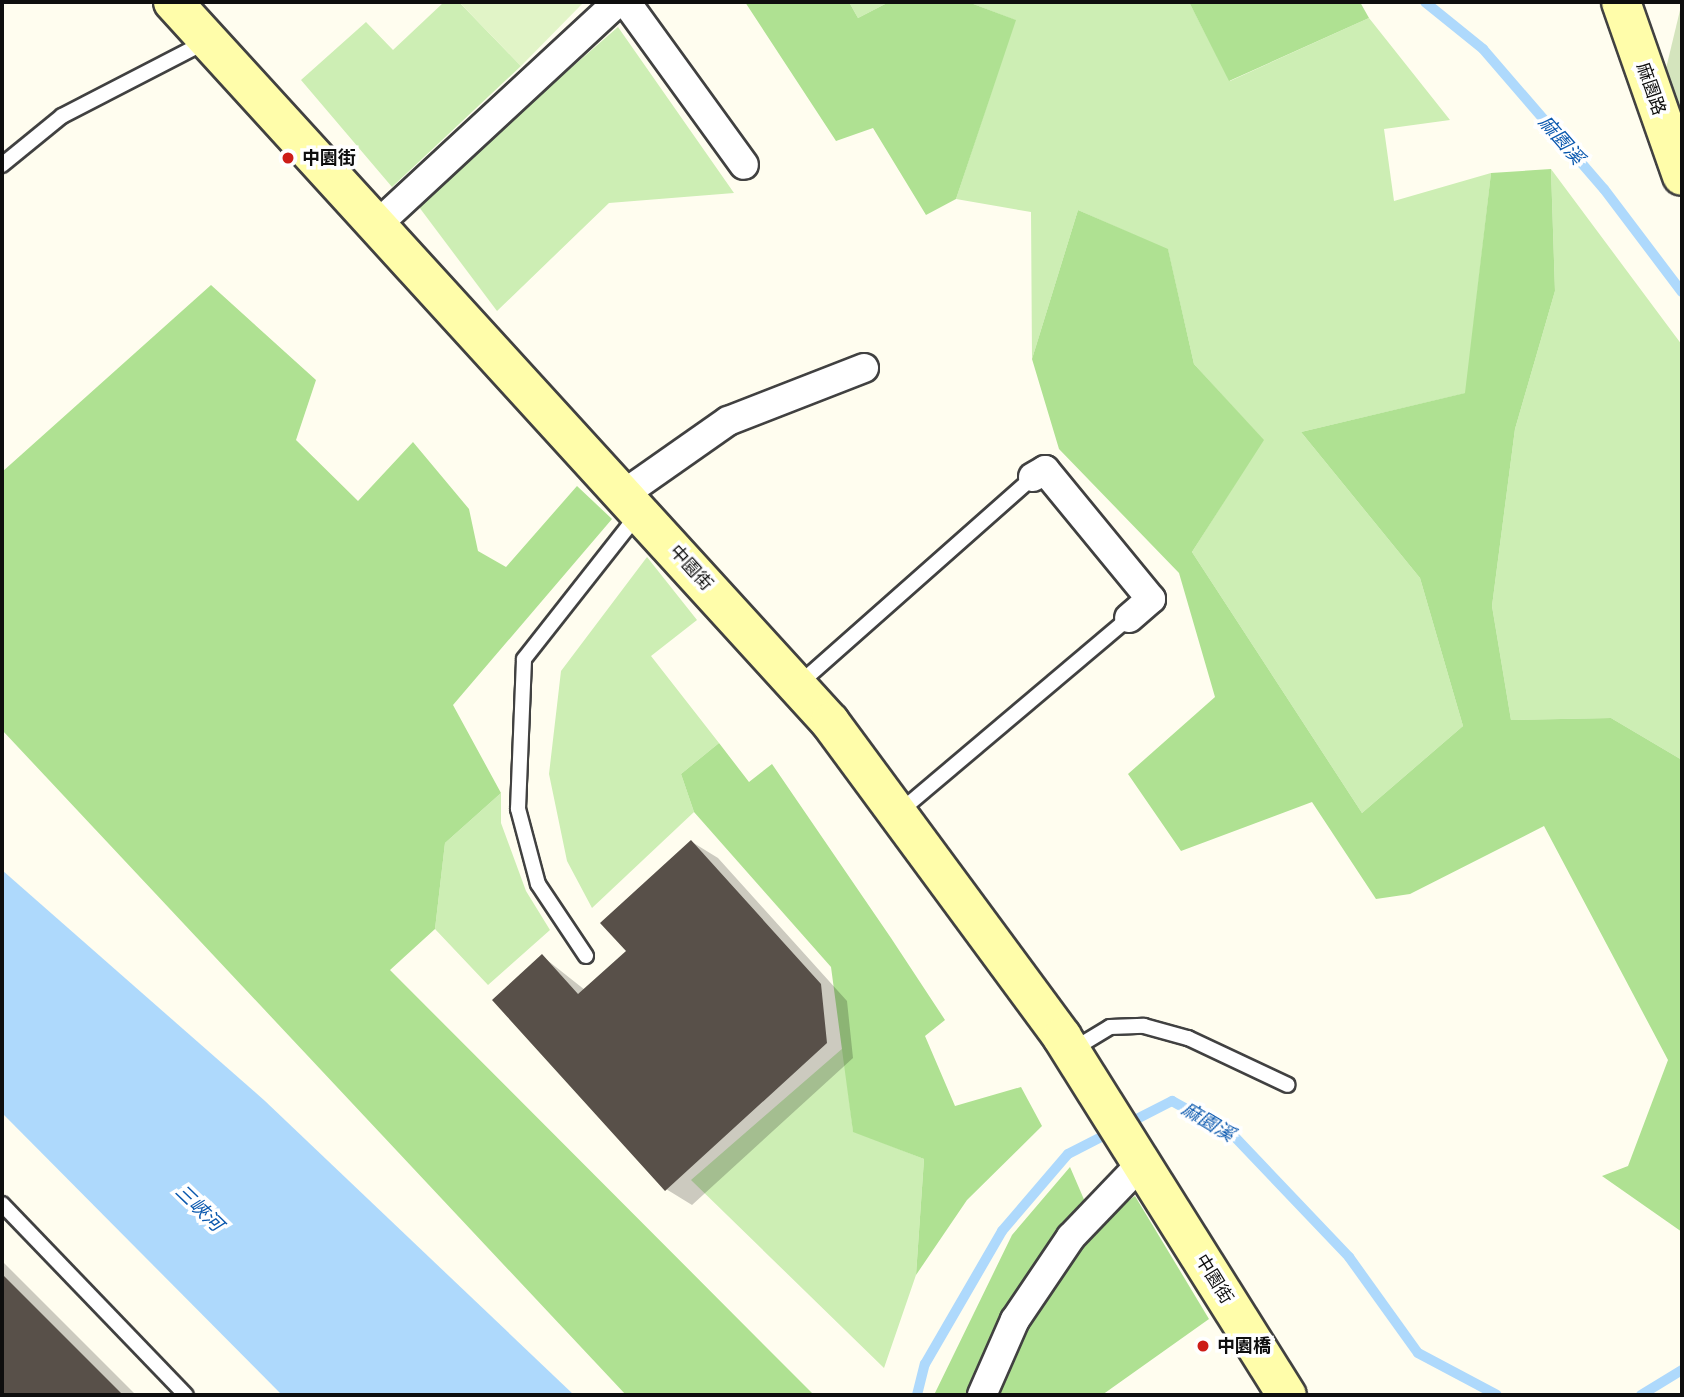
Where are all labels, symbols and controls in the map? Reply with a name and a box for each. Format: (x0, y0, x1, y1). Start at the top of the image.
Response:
street label: 麻園路 (1632, 60, 1670, 118)
water label: 麻園溪 (1534, 111, 1588, 169)
place label: 中園街 (302, 147, 356, 169)
marker: 中園街 (280, 150, 296, 166)
street label: 中園街 (665, 541, 717, 595)
water label: 麻園溪 (1178, 1098, 1238, 1146)
water label: 三峽河 (171, 1180, 227, 1236)
street label: 中園街 (1191, 1250, 1237, 1308)
place label: 中園橋 (1217, 1335, 1271, 1357)
marker: 中園橋 (1195, 1338, 1211, 1354)

